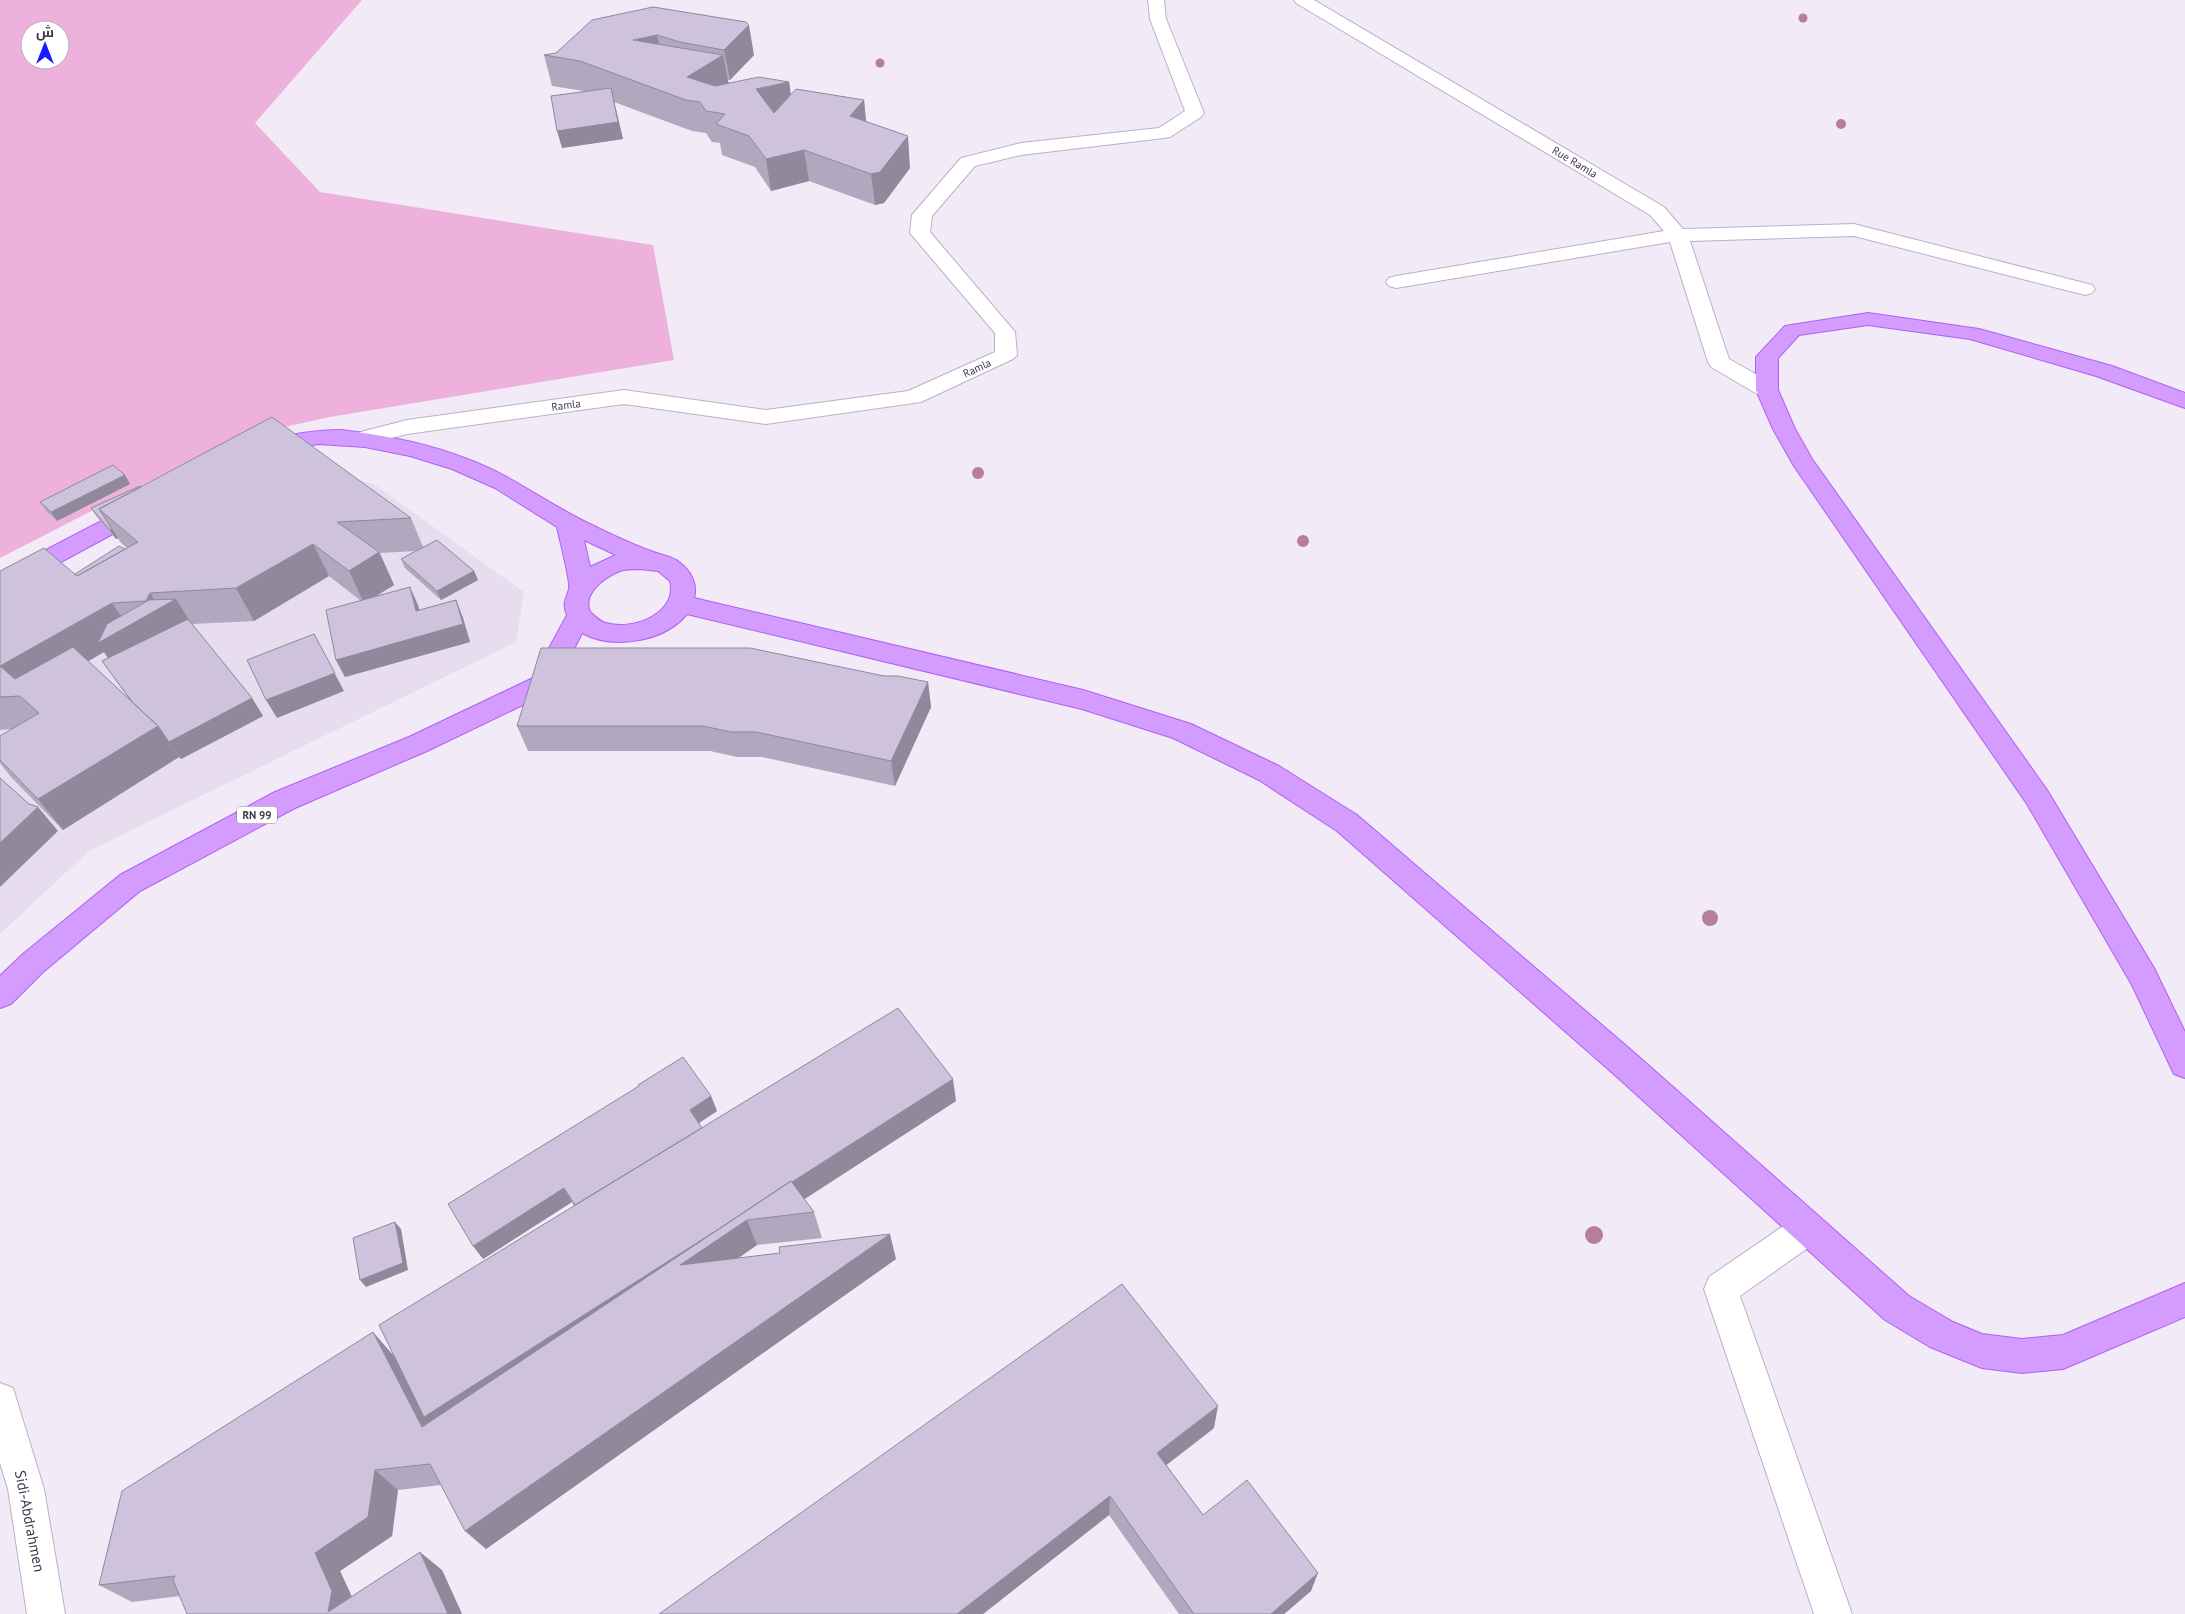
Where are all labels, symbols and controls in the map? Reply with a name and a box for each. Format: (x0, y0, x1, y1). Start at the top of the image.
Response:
north arrow (20, 20, 70, 70)
text: ش (36, 23, 54, 41)
street label: Rue Ramla (1550, 143, 1600, 181)
street label: Ramla (961, 355, 993, 381)
street label: Ramla (550, 396, 582, 414)
road number: RN 99 (237, 806, 277, 824)
street label: Sidi-Abdrahmen (11, 1469, 49, 1573)

